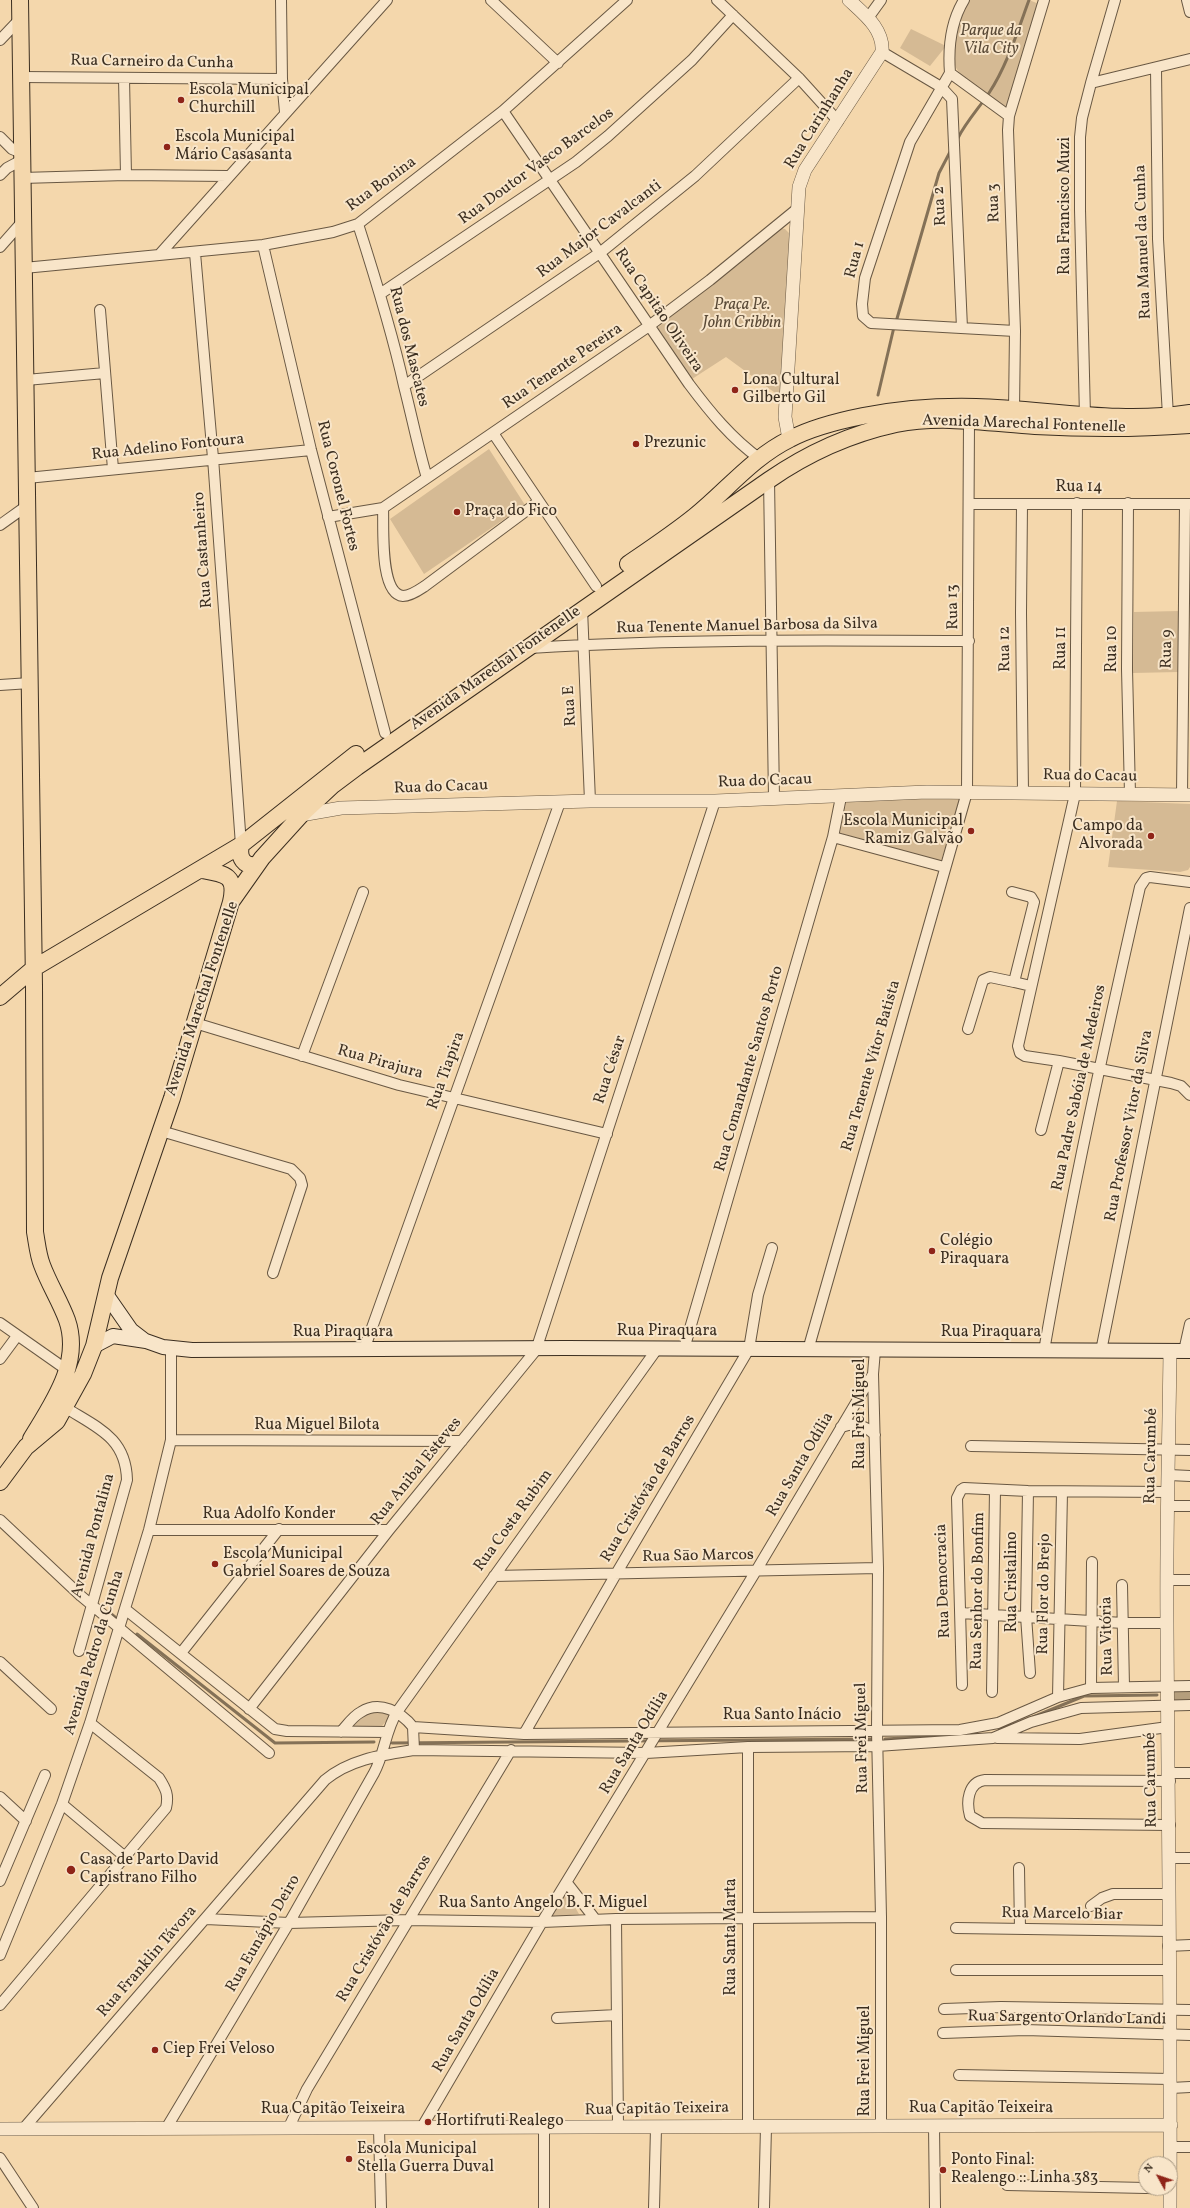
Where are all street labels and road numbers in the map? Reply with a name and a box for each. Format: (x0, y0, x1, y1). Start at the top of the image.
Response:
street label: Rua Carneiro da Cunha (70, 52, 234, 74)
street label: Rua Carinhanha (781, 65, 859, 173)
street label: Rua Doutor Vasco Barcelos (456, 104, 618, 230)
street label: Rua Francisco Muzi (1056, 137, 1076, 275)
street label: Rua Bonina (343, 153, 421, 217)
street label: Rua Manuel da Cunha (1132, 164, 1156, 320)
street label: Rua Major Cavalcanti (534, 177, 666, 283)
street label: Rua 3 (985, 183, 1005, 223)
street label: Rua 2 (930, 186, 952, 226)
street label: Rua 1 (842, 239, 870, 281)
street label: Rua Capitão Oliveira (609, 245, 707, 377)
street label: Rua dos Mascates (384, 285, 432, 409)
street label: Rua Tenente Pereira (500, 320, 626, 414)
street label: Avenida Marechal Fontenelle (922, 412, 1126, 438)
street label: Rua Coronel Fortes (312, 419, 362, 553)
street label: Rua Adelino Fontoura (91, 430, 245, 466)
street label: Rua 14 (1056, 478, 1102, 498)
street label: Rua Castanheiro (190, 491, 218, 609)
street label: Rua 13 (944, 584, 964, 630)
street label: Avenida Marechal Fontenelle (407, 603, 585, 735)
street label: Rua Tenente Manuel Barbosa da Silva (616, 615, 878, 639)
street label: Rua 12 (996, 626, 1016, 672)
street label: Rua 11 (1052, 626, 1072, 670)
street label: Rua 10 (1103, 626, 1123, 672)
street label: Rua 9 (1158, 629, 1178, 669)
street label: Rua E (560, 685, 582, 727)
street label: Rua do Cacau (1043, 767, 1137, 787)
street label: Rua do Cacau (717, 771, 813, 793)
street label: Rua do Cacau (393, 777, 489, 799)
street label: Avenida Marechal Fontenelle (162, 899, 244, 1099)
street label: Rua Comandante Santos Porto (711, 964, 789, 1174)
street label: Rua Tenente Vítor Batista (838, 978, 906, 1154)
street label: Rua Padre Sabóia de Medeiros (1049, 983, 1111, 1193)
street label: Rua Professor Vitor da Silva (1102, 1029, 1158, 1223)
street label: Rua Tiapira (424, 1030, 470, 1112)
street label: Rua César (591, 1033, 631, 1107)
street label: Rua Pirajura (335, 1042, 425, 1084)
street label: Rua Piraquara (617, 1322, 717, 1342)
street label: Rua Piraquara (293, 1323, 393, 1343)
street label: Rua Piraquara (941, 1323, 1041, 1343)
street label: Rua Frei Miguel (851, 1358, 871, 1470)
street label: Rua Carumbé (1142, 1408, 1162, 1504)
street label: Rua Santa Odília (763, 1409, 839, 1521)
street label: Rua Cristóvão de Barros (597, 1412, 701, 1566)
street label: Rua Anibal Esteves (368, 1414, 466, 1530)
street label: Rua Miguel Bilota (254, 1416, 380, 1436)
street label: Rua Costa Rubim (471, 1466, 557, 1576)
street label: Avenida Pontalina (68, 1471, 120, 1601)
street label: Rua Adolfo Konder (202, 1505, 336, 1525)
street label: Rua Senhor do Bonfim (968, 1512, 990, 1670)
street label: Rua Democracia (932, 1523, 956, 1639)
street label: Rua Cristalino (1003, 1531, 1023, 1633)
street label: Rua Flor do Brejo (1034, 1533, 1056, 1655)
street label: Rua Sāo Marcos (642, 1546, 754, 1568)
street label: Avenida Pedro da Cunha (61, 1568, 129, 1738)
street label: Rua Vitória (1098, 1596, 1118, 1676)
street label: Rua Frei Miguel (852, 1682, 874, 1794)
street label: Rua Santa Odília (597, 1688, 673, 1798)
street label: Rua Santo Inácio (723, 1706, 841, 1726)
street label: Rua Carumbé (1142, 1732, 1162, 1828)
street label: Rua Cristóvão de Barros (333, 1852, 437, 2006)
street label: Rua Eunápio Deiro (223, 1872, 305, 1996)
street label: Rua Santa Marta (722, 1878, 742, 1996)
street label: Rua Santo Angelo B. F. Miguel (439, 1894, 647, 1914)
street label: Rua Franklin Távora (94, 1902, 202, 2022)
street label: Rua Marcelo Biar (1001, 1904, 1123, 1926)
street label: Rua Santa Odília (429, 1965, 505, 2077)
street label: Rua Frei Miguel (856, 2005, 876, 2117)
street label: Rua Sargento Orlando Landi (967, 2008, 1167, 2030)
street label: Rua Capitão Teixeira (585, 2099, 729, 2121)
street label: Rua Capitão Teixeira (909, 2099, 1053, 2119)
street label: Rua Capitão Teixeira (261, 2100, 405, 2120)

